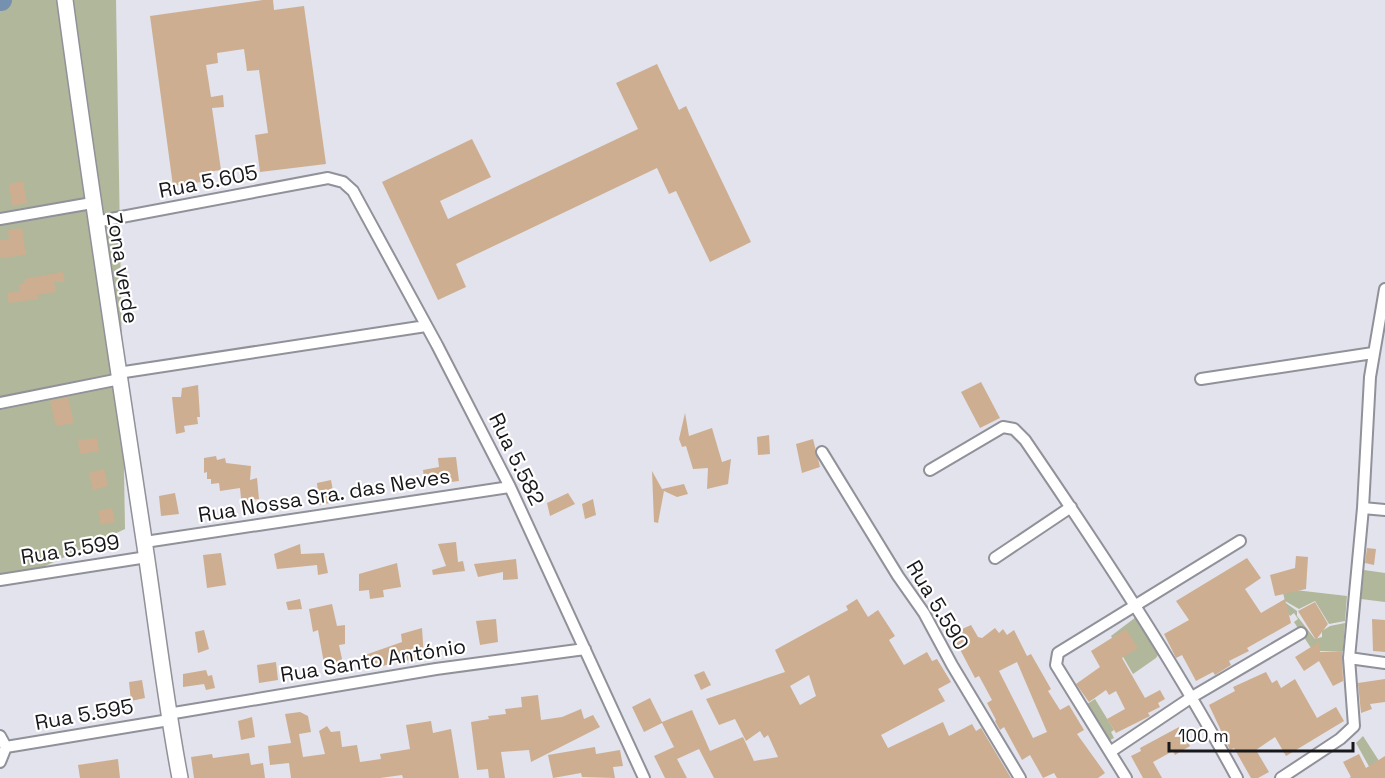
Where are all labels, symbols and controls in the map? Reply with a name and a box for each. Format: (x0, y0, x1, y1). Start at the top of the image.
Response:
street label: Rua 5.605 (156, 158, 260, 204)
street label: Zona verde (101, 211, 145, 325)
street label: Rua 5.582 (483, 408, 551, 510)
street label: Rua Nossa Sra. das Neves (196, 462, 452, 528)
street label: Rua 5.599 (19, 528, 121, 570)
street label: Rua 5.590 (901, 555, 975, 655)
street label: Rua Santo António (278, 632, 468, 688)
street label: Rua 5.595 (33, 692, 135, 736)
scale bar (1169, 715, 1354, 753)
text: 100 m (1178, 724, 1229, 747)

